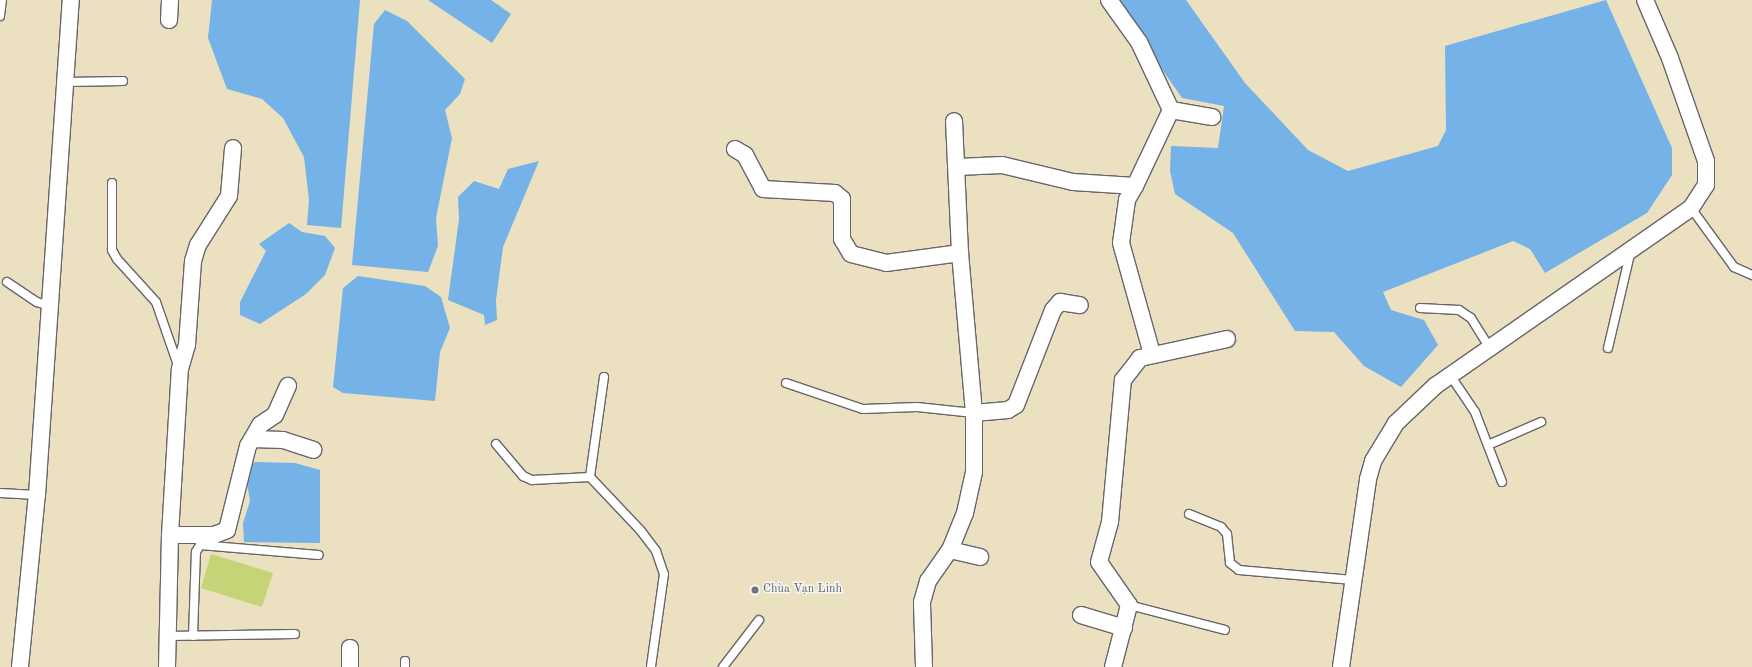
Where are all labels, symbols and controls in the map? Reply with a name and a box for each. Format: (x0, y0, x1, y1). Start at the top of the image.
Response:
place label: Chùa Vạn Linh (763, 583, 842, 597)
marker: Chùa Vạn Linh (750, 585, 760, 595)

